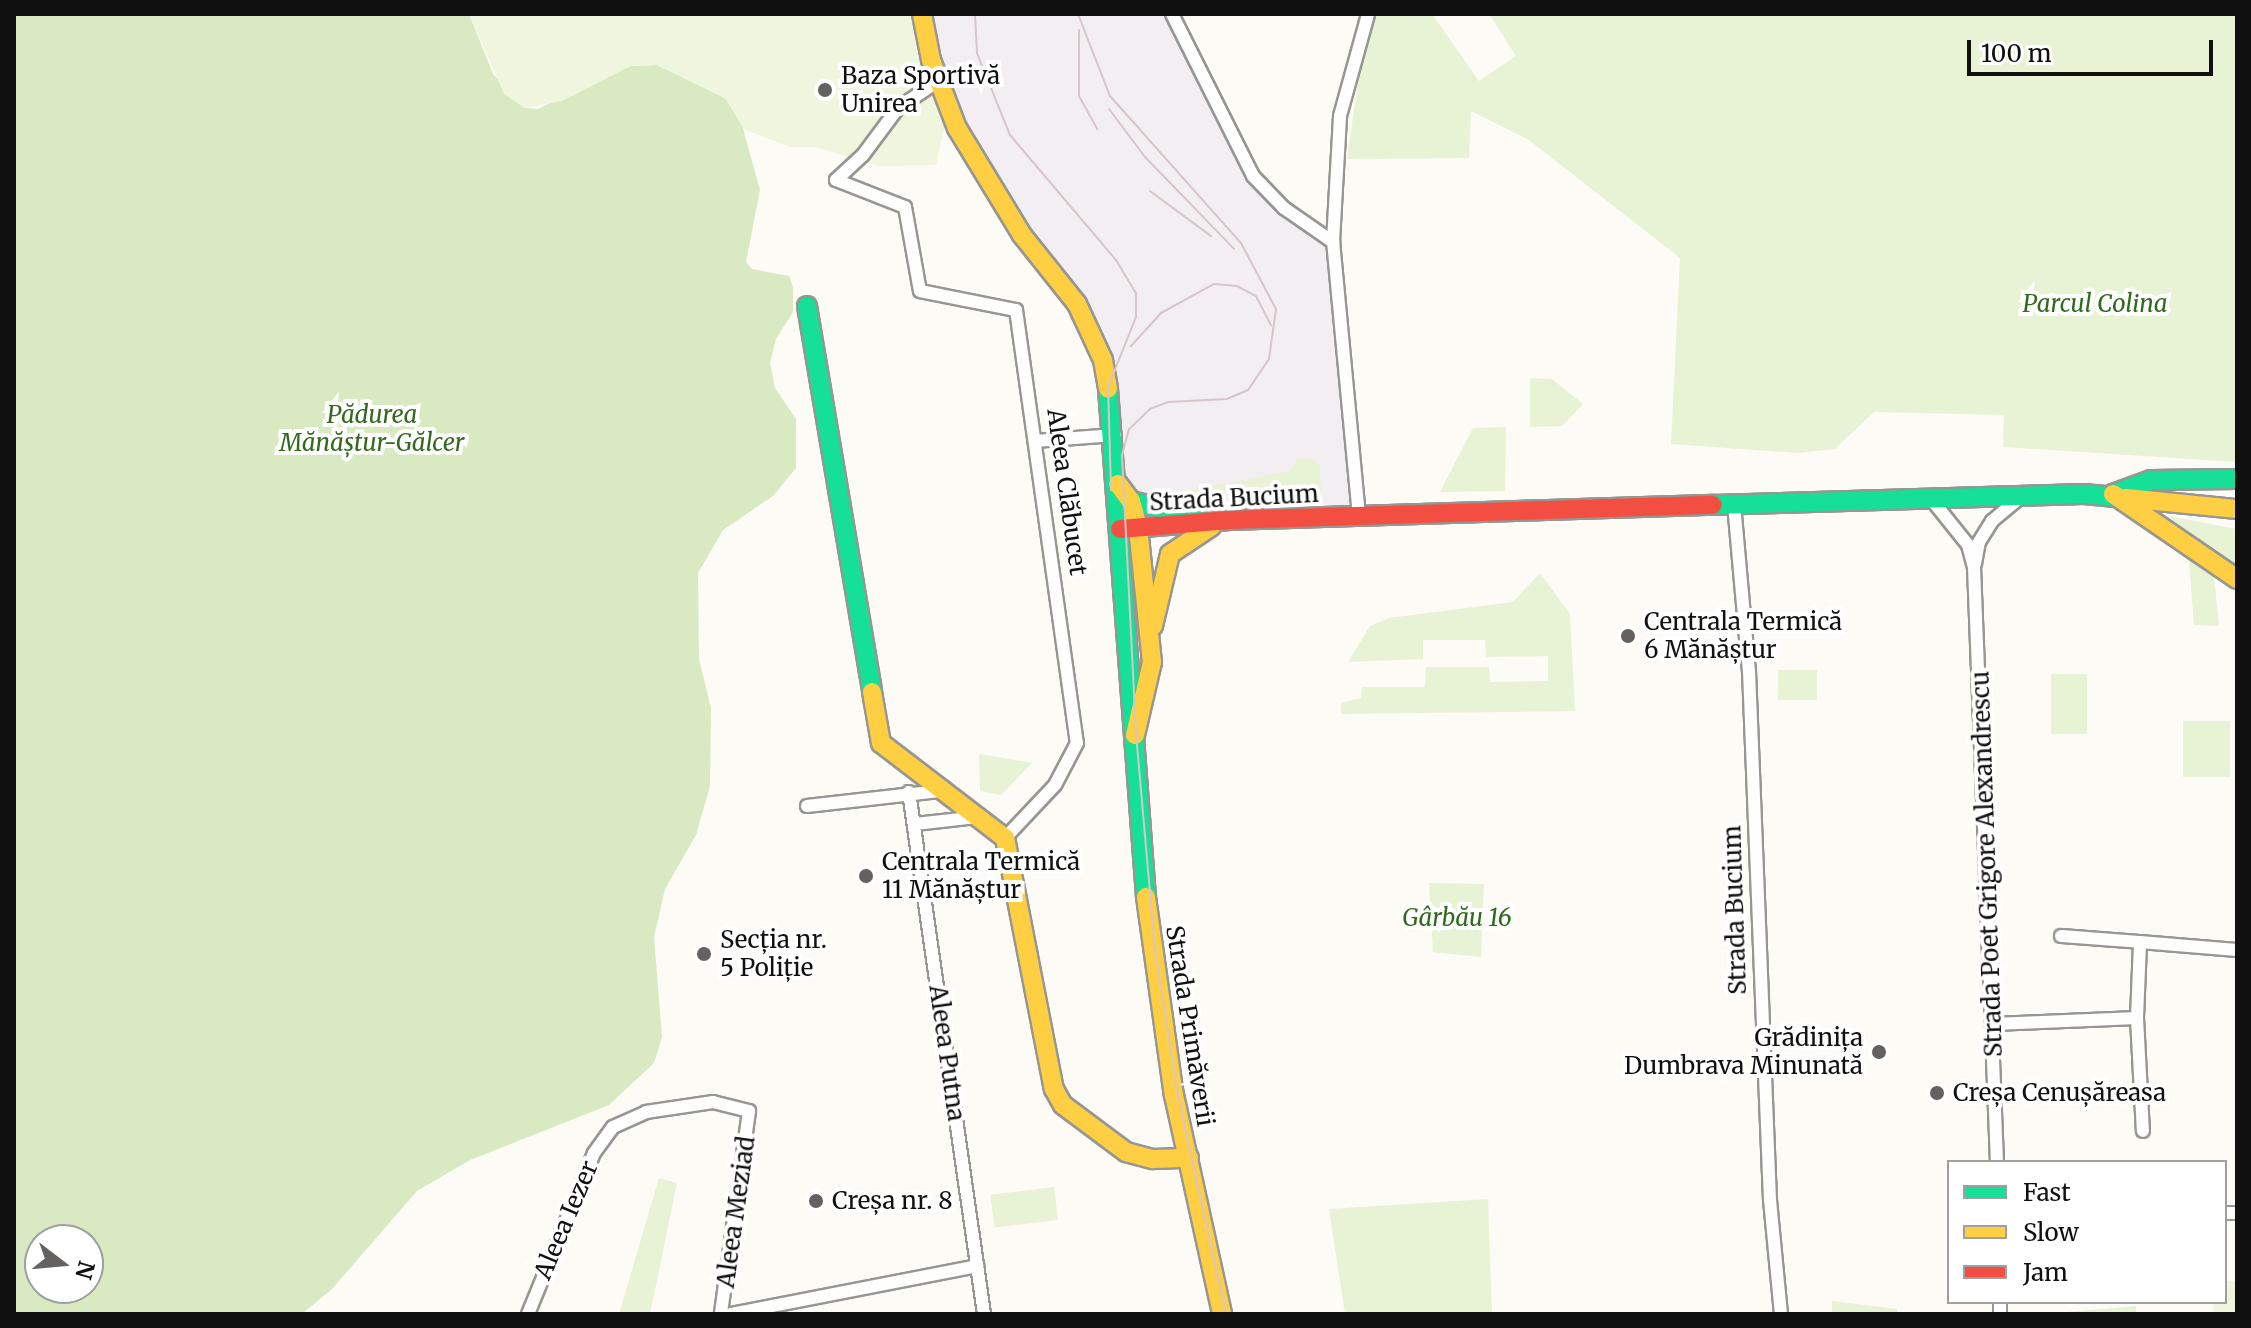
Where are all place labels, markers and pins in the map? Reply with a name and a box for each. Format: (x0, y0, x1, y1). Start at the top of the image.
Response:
place label: Baza Sportivă Unirea (841, 62, 1000, 118)
marker: Baza Sportivă Unirea (816, 81, 834, 99)
place label: Centrala Termică 6 Mănăștur (1644, 608, 1842, 664)
marker: Centrala Termică 6 Mănăștur (1619, 627, 1637, 645)
place label: Centrala Termică 11 Mănăștur (882, 848, 1080, 904)
marker: Centrala Termică 11 Mănăștur (857, 867, 875, 885)
place label: Secția nr. 5 Poliție (720, 926, 827, 982)
marker: Secția nr. 5 Poliție (695, 945, 713, 963)
place label: Grădinița Dumbrava Minunată (1624, 1024, 1863, 1080)
marker: Grădinița Dumbrava Minunată (1870, 1043, 1888, 1061)
place label: Creșa Cenușăreasa (1953, 1079, 2166, 1107)
marker: Creșa Cenușăreasa (1928, 1084, 1946, 1102)
place label: Creșa nr. 8 (832, 1187, 952, 1215)
marker: Creșa nr. 8 (807, 1192, 825, 1210)

